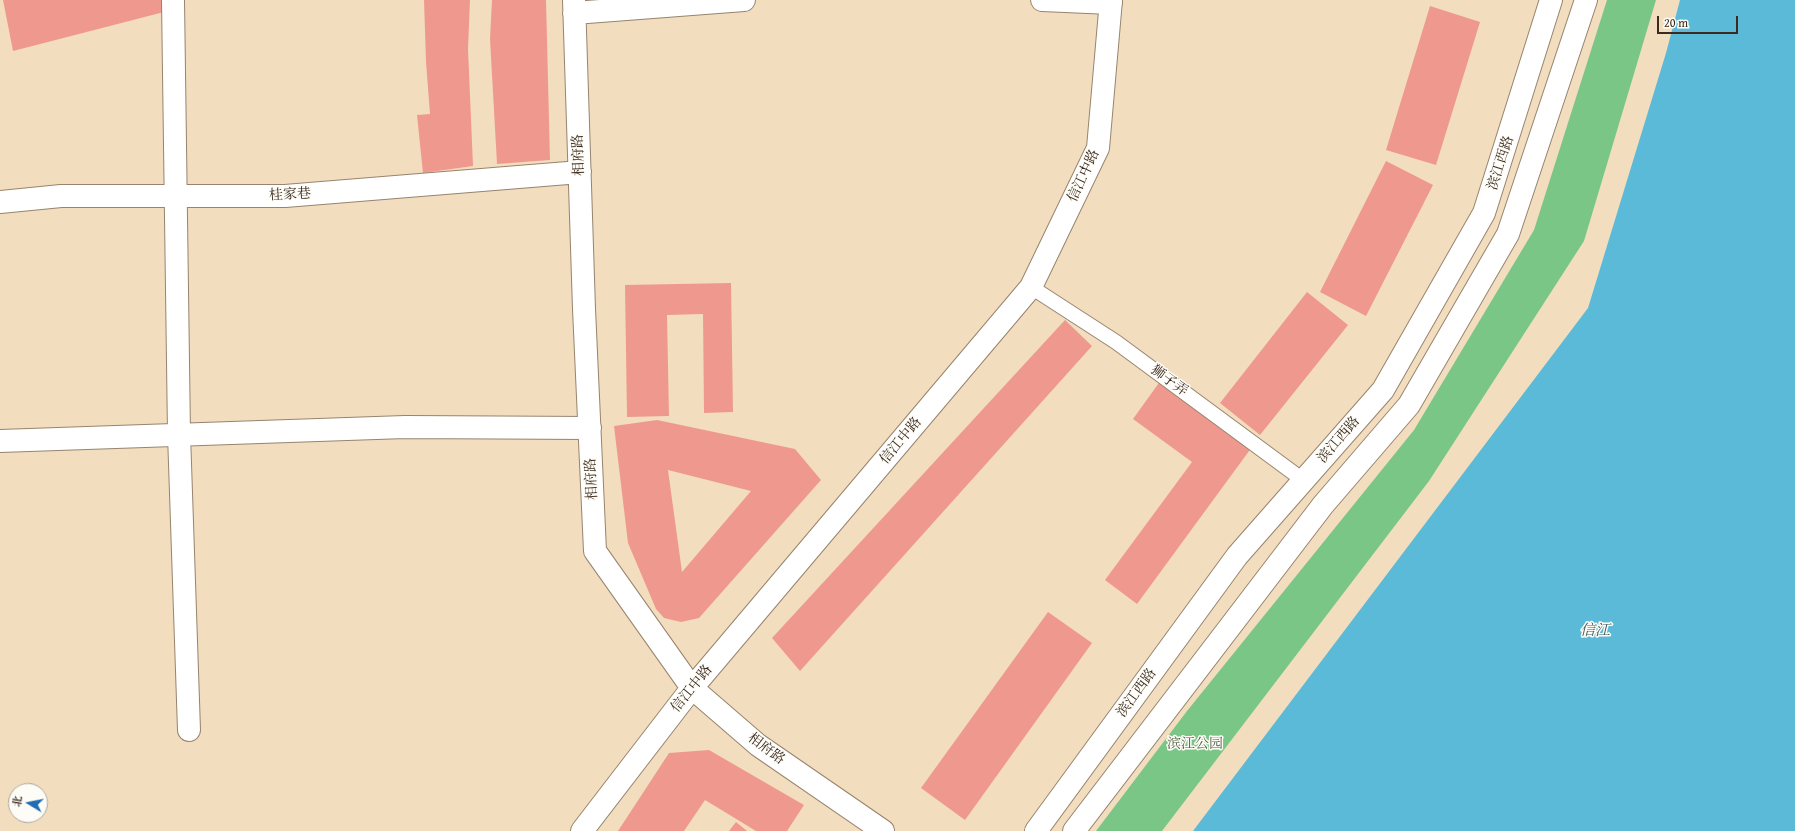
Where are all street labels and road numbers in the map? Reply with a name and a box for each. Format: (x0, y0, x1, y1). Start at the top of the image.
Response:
street label: 相府路 (570, 134, 588, 176)
street label: 滨江西路 (1484, 134, 1518, 192)
street label: 信江中路 (1065, 147, 1103, 205)
street label: 桂家巷 (269, 186, 311, 204)
street label: 狮子弄 (1147, 362, 1191, 400)
street label: 滨江西路 (1314, 413, 1364, 467)
street label: 信江中路 (877, 414, 925, 468)
street label: 相府路 (583, 458, 601, 500)
street label: 信江中路 (668, 662, 716, 716)
street label: 滨江西路 (1114, 665, 1160, 721)
street label: 相府路 (744, 730, 788, 768)

